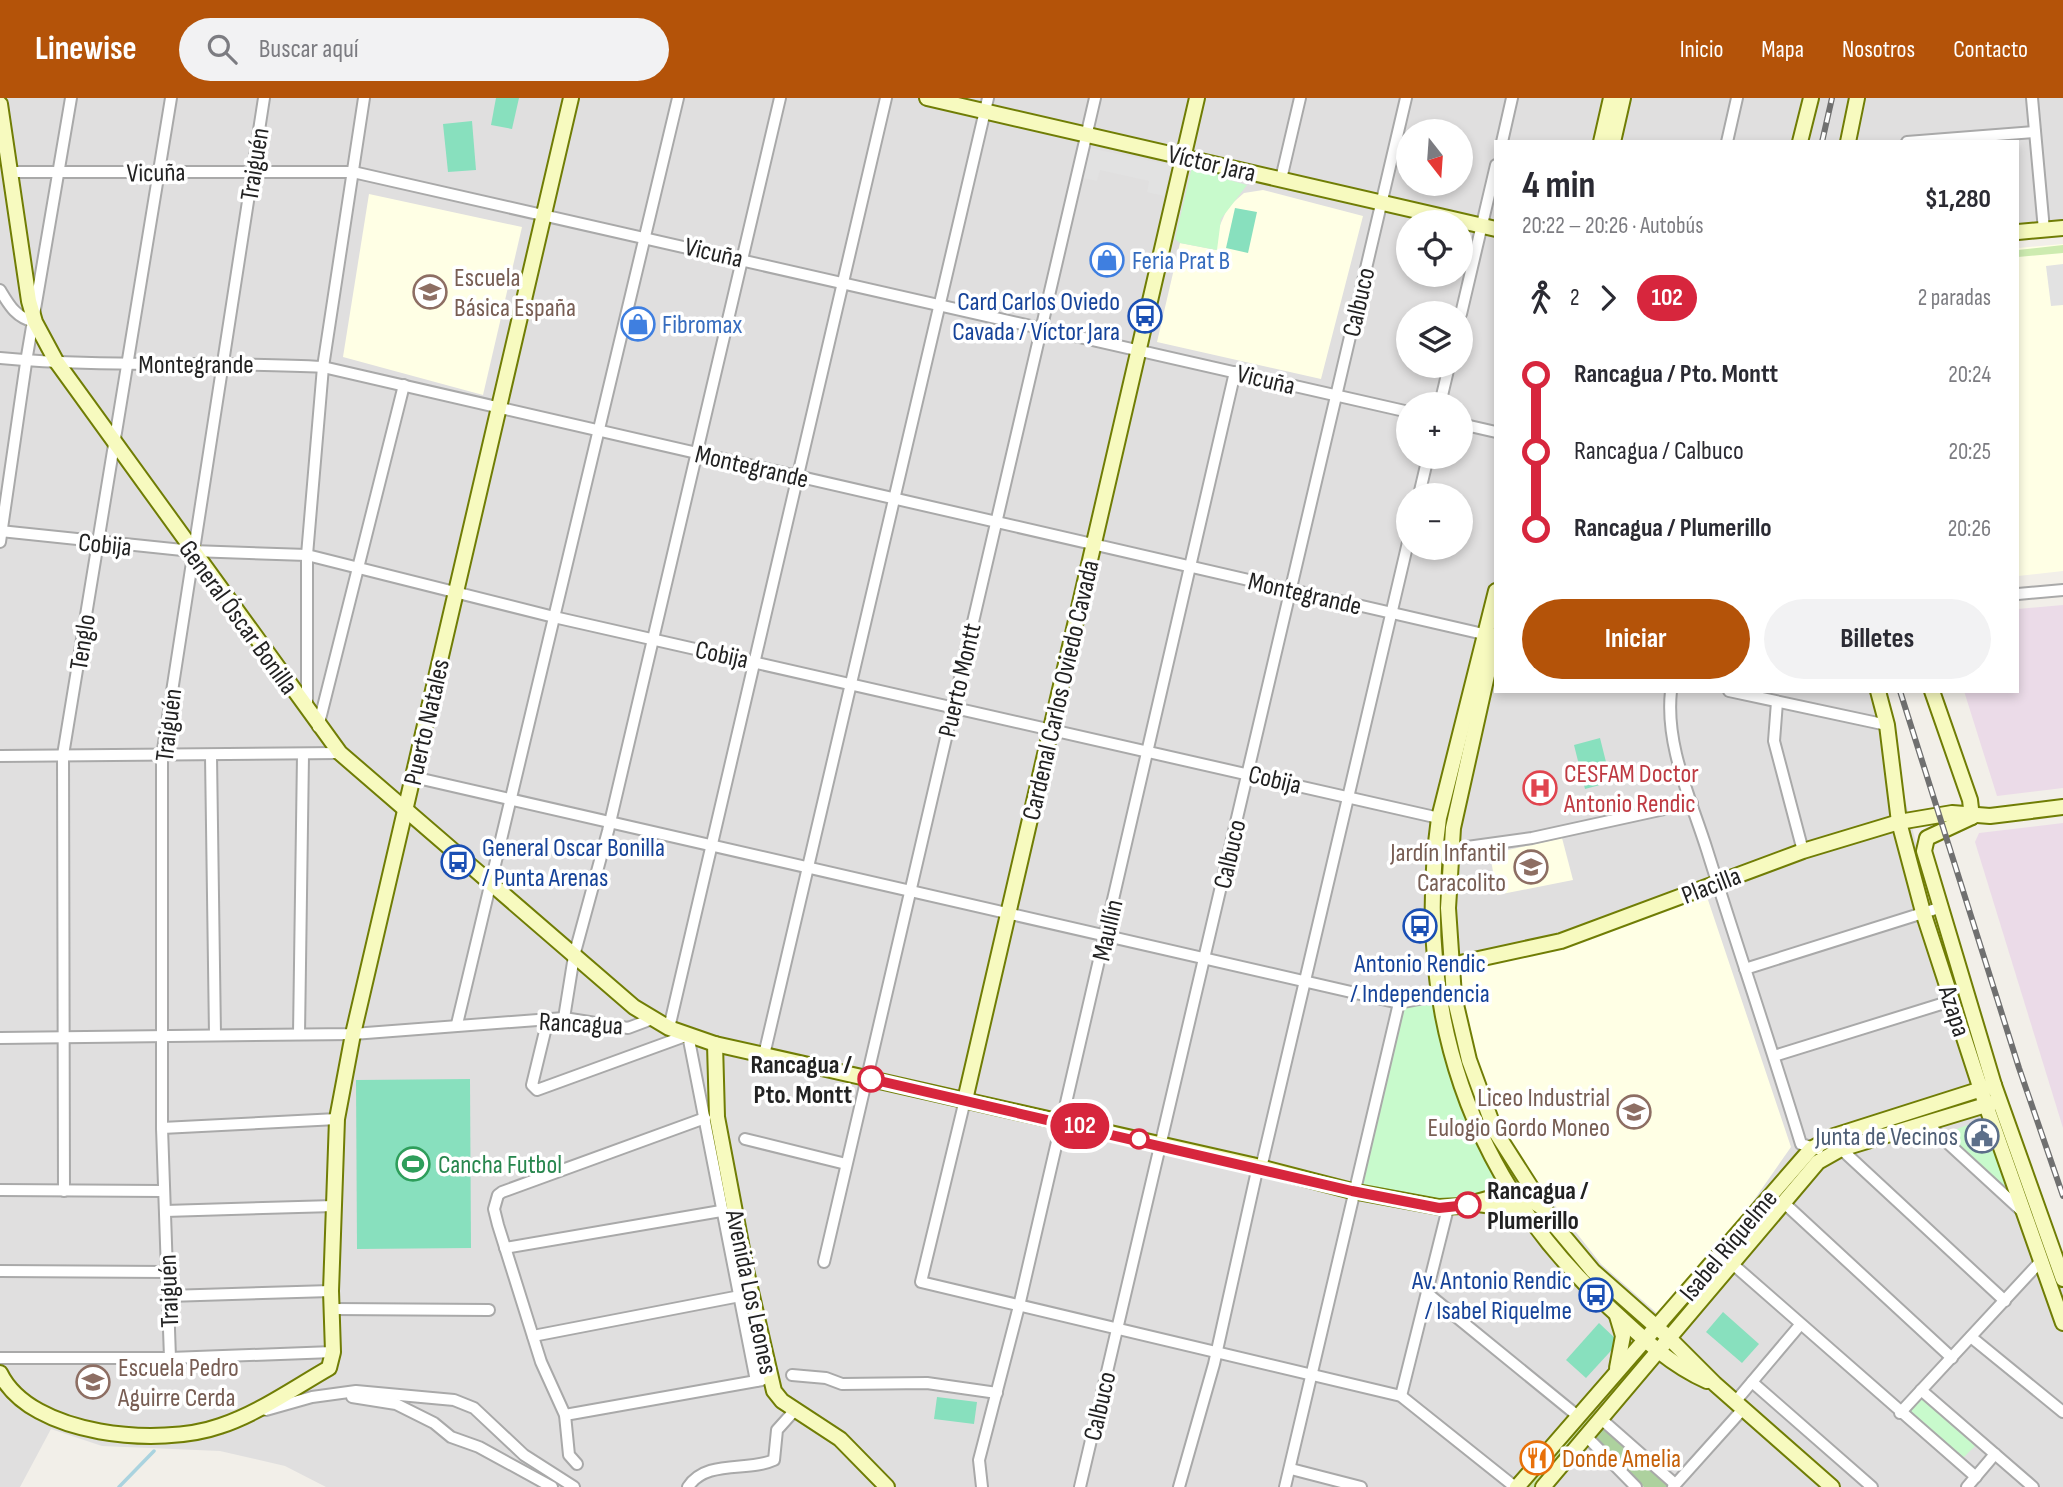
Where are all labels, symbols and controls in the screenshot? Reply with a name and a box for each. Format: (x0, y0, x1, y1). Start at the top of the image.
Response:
search box (179, 18, 669, 81)
text: Linewise (35, 29, 137, 69)
icon: search (203, 30, 241, 68)
text: Buscar aquí (259, 34, 359, 65)
text: Inicio (1680, 35, 1723, 64)
text: Mapa (1761, 35, 1804, 64)
text: Nosotros (1842, 35, 1915, 64)
text: Contacto (1953, 35, 2028, 64)
north arrow (1396, 119, 1474, 196)
map controls (1396, 119, 1473, 560)
street label: Traiguén (234, 126, 277, 203)
street label: Víctor Jara (1165, 139, 1259, 190)
street label: Vicuña (126, 157, 186, 190)
text: 4 min (1522, 163, 1595, 208)
text: $1,280 (1925, 184, 1991, 215)
button: locate (1396, 210, 1473, 287)
text: 20:22 – 20:26 · Autobús (1522, 212, 1703, 240)
street label: Vicuña (681, 232, 746, 275)
shop icon: Feria Prat B (1088, 241, 1126, 279)
place label: Feria Prat B (1132, 246, 1230, 277)
place label: Escuela Básica España (454, 263, 576, 324)
street label: Calbuco (1337, 265, 1382, 340)
school or university icon: Escuela Básica España (411, 273, 449, 311)
icon: walk (1522, 279, 1560, 317)
icon: forward (1589, 279, 1627, 317)
text: 102 (1651, 283, 1683, 312)
text: 2 (1570, 284, 1579, 312)
text: 2 paradas (1918, 284, 1991, 312)
place label: Card Carlos Oviedo Cavada / Víctor Jara (952, 287, 1120, 348)
bus stop icon: Card Carlos Oviedo Cavada / Víctor Jara (1126, 297, 1164, 335)
button: layers (1396, 301, 1473, 378)
shop icon: Fibromax (619, 305, 657, 343)
place label: Fibromax (662, 310, 742, 341)
street label: Montegrande (138, 350, 254, 381)
street label: Vicuña (1233, 359, 1298, 402)
text: Rancagua / Pto. Montt (1574, 359, 1778, 390)
text: 20:24 (1948, 361, 1991, 389)
button: + (1396, 392, 1473, 469)
text: Rancagua / Calbuco (1574, 436, 1744, 467)
text: 20:25 (1948, 438, 1991, 466)
street label: Montegrande (692, 439, 811, 496)
button: − (1396, 483, 1473, 560)
text: Rancagua / Plumerillo (1574, 513, 1772, 544)
text: 20:26 (1948, 515, 1991, 543)
street label: Cobija (77, 527, 133, 564)
street label: General Óscar Bonilla (171, 535, 304, 701)
street label: Cardenal Carlos Oviedo Cavada (1016, 557, 1106, 823)
street label: Montegrande (1245, 566, 1364, 623)
button: Iniciar (1522, 599, 1750, 679)
button: Billetes (1764, 599, 1991, 679)
street label: Tenglo (64, 612, 103, 673)
street label: Puerto Montt (932, 620, 989, 740)
street label: Cobija (692, 635, 751, 676)
street label: Puerto Natales (398, 656, 457, 788)
street label: Traiguén (150, 687, 189, 763)
street label: Cobija (1245, 759, 1304, 802)
place label: CESFAM Doctor Antonio Rendic (1563, 759, 1699, 820)
hospital icon: CESFAM Doctor Antonio Rendic (1521, 769, 1559, 807)
street label: Calbuco (1208, 817, 1253, 892)
place label: General Oscar Bonilla / Punta Arenas (482, 833, 665, 894)
place label: Jardín Infantil Caracolito (1389, 838, 1506, 899)
bus stop icon: General Oscar Bonilla / Punta Arenas (439, 843, 477, 881)
school or university icon: Jardín Infantil Caracolito (1512, 848, 1550, 886)
street label: Placilla (1678, 861, 1745, 912)
street label: Maullín (1086, 897, 1131, 964)
bus stop icon: Antonio Rendic / Independencia (1401, 907, 1439, 945)
place label: Antonio Rendic / Independencia (1350, 949, 1490, 1010)
street label: Azapa (1931, 981, 1976, 1041)
street label: Rancagua (538, 1007, 624, 1042)
place label: Rancagua / Pto. Montt (750, 1050, 852, 1111)
marker: Rancagua / Pto. Montt (858, 1066, 884, 1092)
place label: Liceo Industrial Eulogio Gordo Moneo (1428, 1083, 1610, 1144)
school or university icon: Liceo Industrial Eulogio Gordo Moneo (1615, 1093, 1653, 1131)
line badge: 102 (1040, 1103, 1120, 1149)
text: 102 (1064, 1111, 1096, 1140)
public building icon: Junta de Vecinos (1963, 1117, 2001, 1155)
place label: Junta de Vecinos (1814, 1122, 1958, 1153)
unlabelled marker (1129, 1129, 1149, 1149)
sports icon: Cancha Futbol (394, 1145, 432, 1183)
place label: Cancha Futbol (438, 1150, 562, 1181)
place label: Rancagua / Plumerillo (1487, 1176, 1589, 1237)
street label: Isabel Riquelme (1674, 1184, 1785, 1308)
marker: Rancagua / Plumerillo (1455, 1192, 1481, 1218)
street label: Avenida Los Leones (718, 1206, 783, 1377)
street label: Traiguén (153, 1254, 186, 1328)
place label: Av. Antonio Rendic / Isabel Riquelme (1411, 1266, 1572, 1327)
bus stop icon: Av. Antonio Rendic / Isabel Riquelme (1577, 1276, 1615, 1314)
place label: Escuela Pedro Aguirre Cerda (117, 1353, 239, 1414)
school or university icon: Escuela Pedro Aguirre Cerda (74, 1363, 112, 1401)
street label: Calbuco (1078, 1369, 1123, 1444)
restaurant icon: Donde Amelia (1518, 1439, 1556, 1477)
place label: Donde Amelia (1562, 1444, 1681, 1475)

